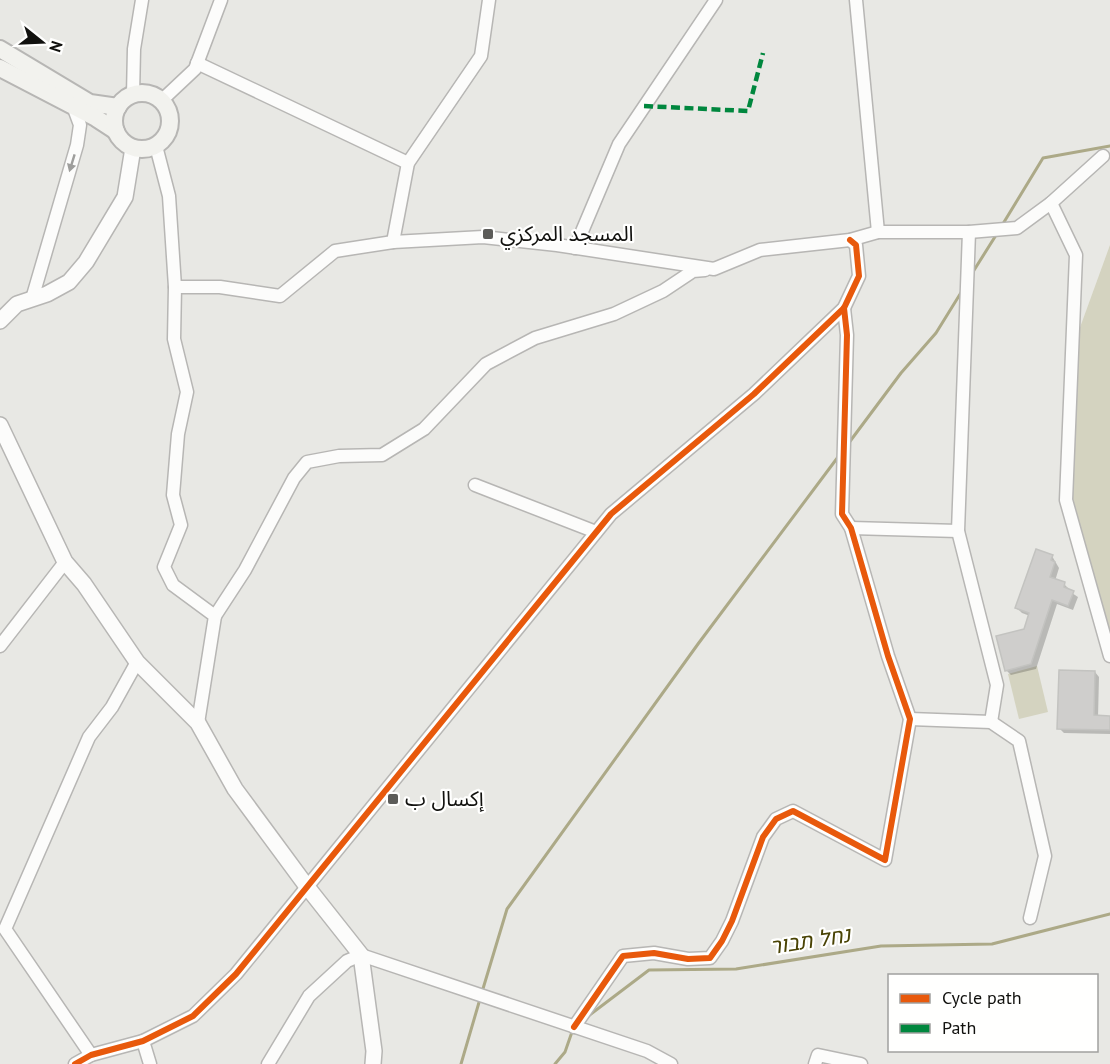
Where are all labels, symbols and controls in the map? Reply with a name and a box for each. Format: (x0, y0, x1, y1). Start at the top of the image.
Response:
north arrow (12, 12, 72, 72)
text: N (45, 39, 67, 55)
one-way arrow (67, 154, 76, 172)
place label: المسجد المركزي (500, 220, 634, 250)
marker: المسجد المركزي (481, 227, 495, 241)
place label: إكسال ب (405, 785, 484, 812)
marker: إكسال ب (386, 792, 400, 806)
water label: נחל תבור (768, 920, 854, 960)
legend (888, 974, 1098, 1052)
text: Cycle path (942, 986, 1022, 1009)
text: Path (942, 1016, 976, 1039)

